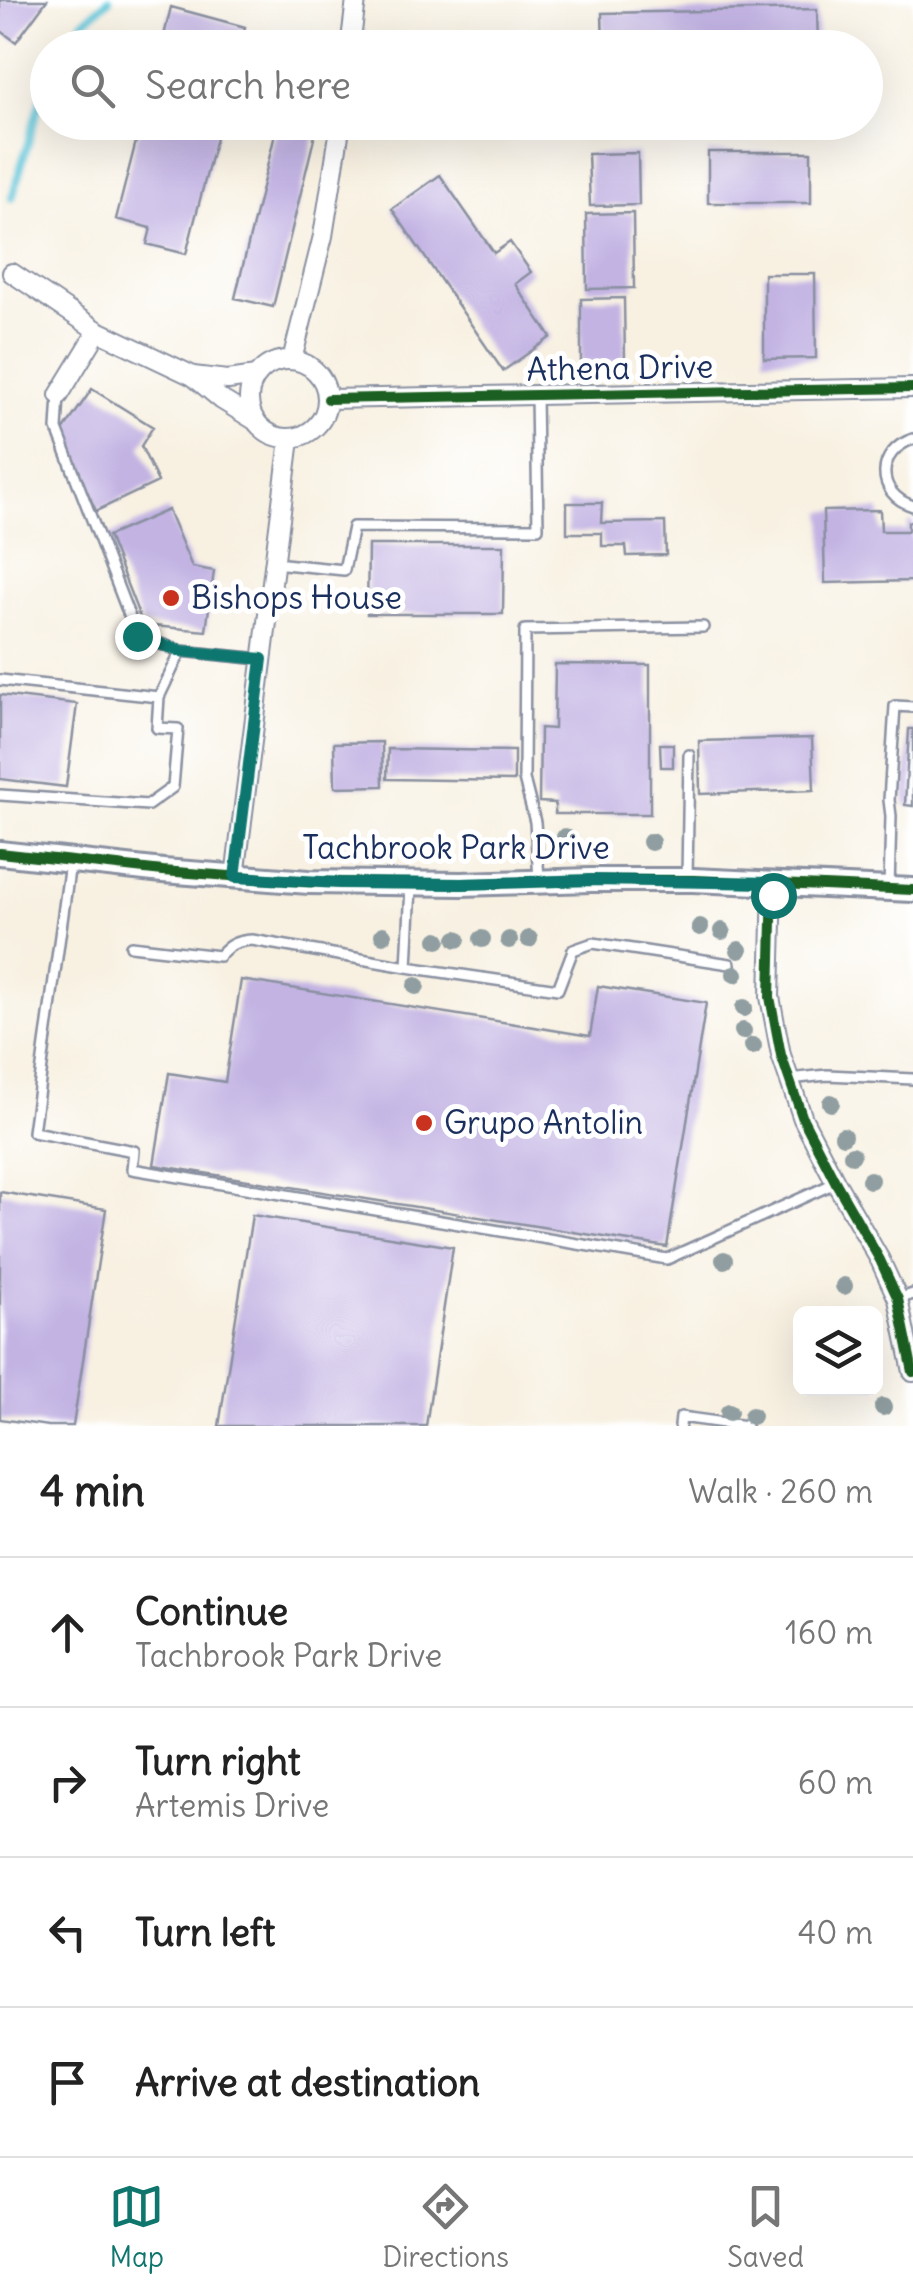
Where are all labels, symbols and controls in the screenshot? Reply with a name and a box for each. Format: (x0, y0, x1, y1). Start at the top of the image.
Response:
search box (30, 30, 883, 140)
icon: search (65, 58, 120, 113)
text: Search here (145, 62, 351, 109)
street label: Athena Drive (526, 345, 714, 390)
place label: Bishops House (191, 577, 402, 618)
marker: Bishops House (160, 587, 182, 609)
route end (115, 614, 161, 660)
street label: Tachbrook Park Drive (302, 827, 610, 868)
route start (751, 873, 797, 919)
place label: Grupo Antolin (444, 1102, 643, 1143)
marker: Grupo Antolin (413, 1112, 435, 1134)
map controls (793, 1306, 883, 1396)
button: layers (793, 1306, 883, 1396)
text: 4 min (40, 1465, 145, 1517)
text: Walk · 260 m (688, 1471, 873, 1512)
text: Continue (135, 1588, 288, 1635)
icon: ahead (40, 1605, 95, 1660)
text: 160 m (785, 1612, 873, 1653)
text: Tachbrook Park Drive (135, 1635, 442, 1676)
text: Turn right (135, 1738, 301, 1785)
icon: right (40, 1755, 95, 1810)
text: 60 m (798, 1762, 873, 1803)
text: Artemis Drive (135, 1785, 329, 1826)
icon: left (40, 1905, 95, 1960)
text: Turn left (135, 1909, 275, 1956)
text: 40 m (798, 1912, 873, 1953)
icon: arrive (40, 2055, 95, 2110)
text: Arrive at destination (135, 2059, 480, 2106)
tab: Map (109, 2179, 164, 2275)
tab: Directions (382, 2179, 509, 2275)
tab: Saved (727, 2179, 804, 2275)

